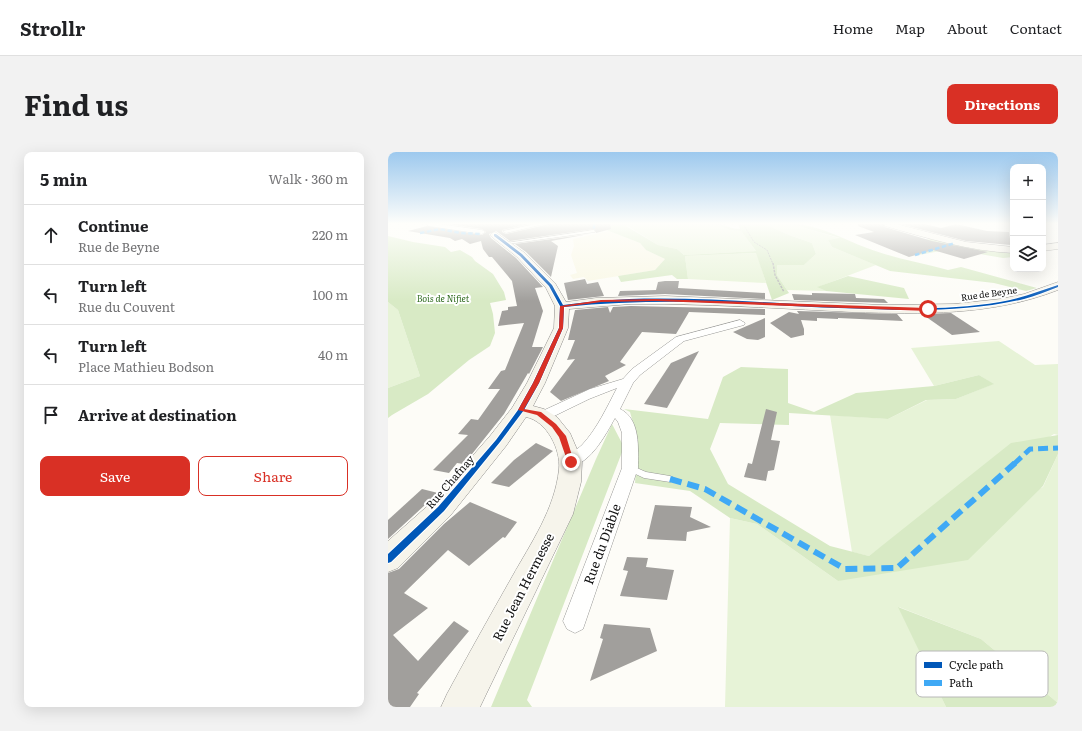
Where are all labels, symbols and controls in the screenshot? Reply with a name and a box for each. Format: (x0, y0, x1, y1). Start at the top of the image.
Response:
text: Strollr (20, 14, 85, 42)
text: Home (833, 18, 873, 38)
text: Map (895, 18, 925, 38)
text: About (947, 18, 988, 38)
text: Contact (1010, 18, 1062, 38)
text: Find us (24, 83, 128, 125)
button: Directions (947, 84, 1058, 124)
map controls (1010, 164, 1046, 272)
button: + (1010, 164, 1046, 200)
text: 5 min (40, 166, 88, 191)
text: Walk · 360 m (268, 169, 348, 188)
button: − (1010, 200, 1046, 236)
text: Continue (78, 214, 148, 237)
icon: ahead (40, 224, 62, 246)
text: 220 m (312, 225, 348, 244)
button: layers (1010, 236, 1046, 272)
text: Rue de Beyne (78, 237, 160, 256)
text: Turn left (78, 274, 147, 297)
street label: Rue de Beyne (960, 282, 1018, 304)
icon: left (40, 284, 62, 306)
text: 100 m (312, 285, 348, 304)
park label: Bois de Nifiet (417, 291, 470, 305)
text: Rue du Couvent (78, 297, 175, 316)
route start (919, 300, 937, 318)
text: Turn left (78, 334, 147, 357)
icon: left (40, 344, 62, 366)
text: 40 m (318, 345, 348, 364)
text: Place Mathieu Bodson (78, 357, 214, 376)
text: Arrive at destination (78, 403, 237, 426)
icon: arrive (40, 404, 62, 426)
street label: Rue Chafnay (421, 451, 477, 512)
route end (562, 453, 580, 471)
button: Save (40, 456, 190, 496)
button: Share (198, 456, 348, 496)
street label: Rue du Diable (578, 501, 625, 587)
street label: Rue Jean Hermesse (487, 529, 558, 644)
legend (916, 651, 1048, 697)
text: Cycle path (949, 656, 1004, 672)
text: Path (949, 674, 973, 690)

